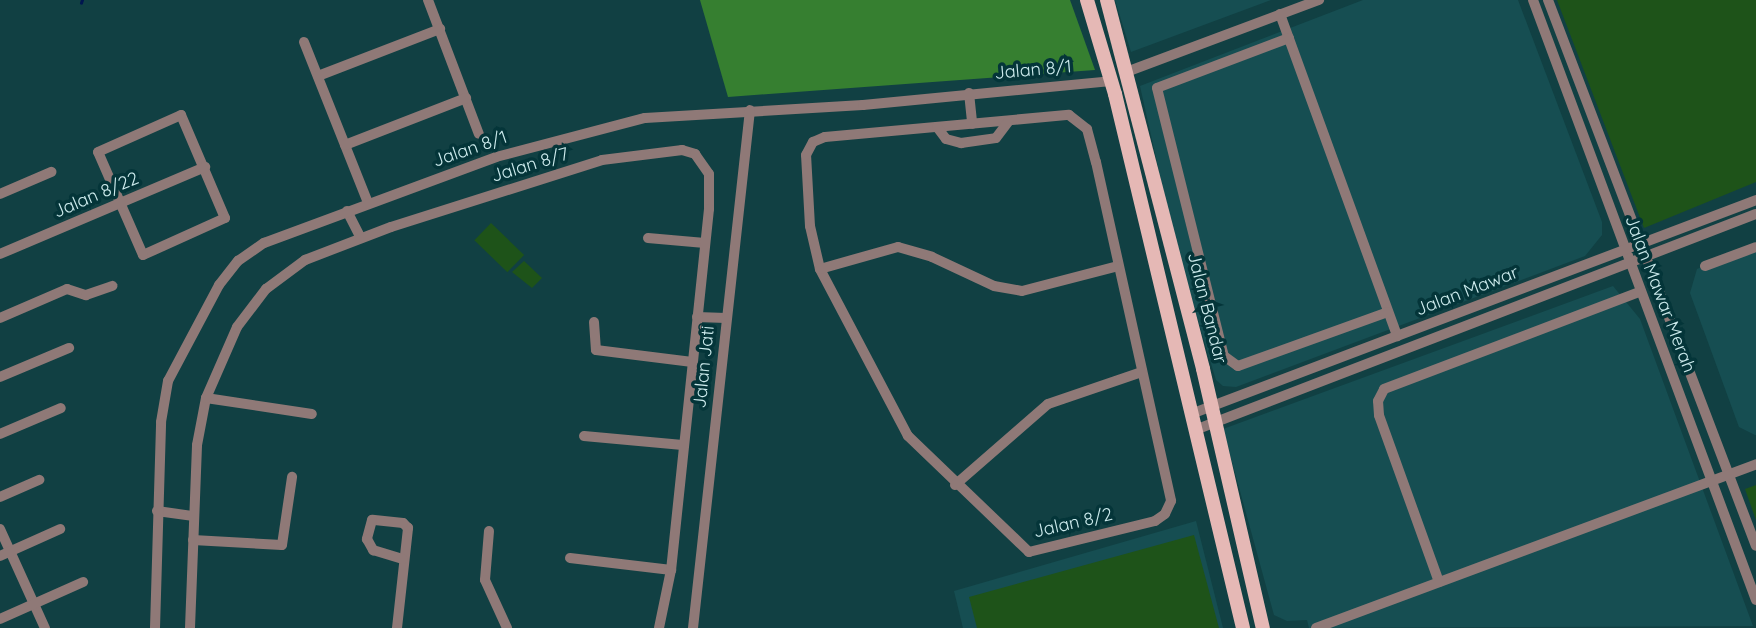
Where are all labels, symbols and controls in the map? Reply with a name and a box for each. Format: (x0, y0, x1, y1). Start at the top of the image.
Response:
street label: Jalan 8/1 (994, 56, 1072, 84)
street label: Jalan 8/1 (430, 126, 510, 172)
street label: Jalan 8/7 (489, 143, 571, 187)
street label: Jalan 8/22 (50, 167, 142, 223)
street label: Jalan Mawar Merah (1620, 212, 1700, 376)
street label: Jalan Bandar (1183, 250, 1231, 366)
street label: Jalan Mawar (1412, 261, 1522, 321)
street label: Jalan Jati (689, 325, 719, 409)
street label: Jalan 8/2 (1031, 503, 1115, 543)

